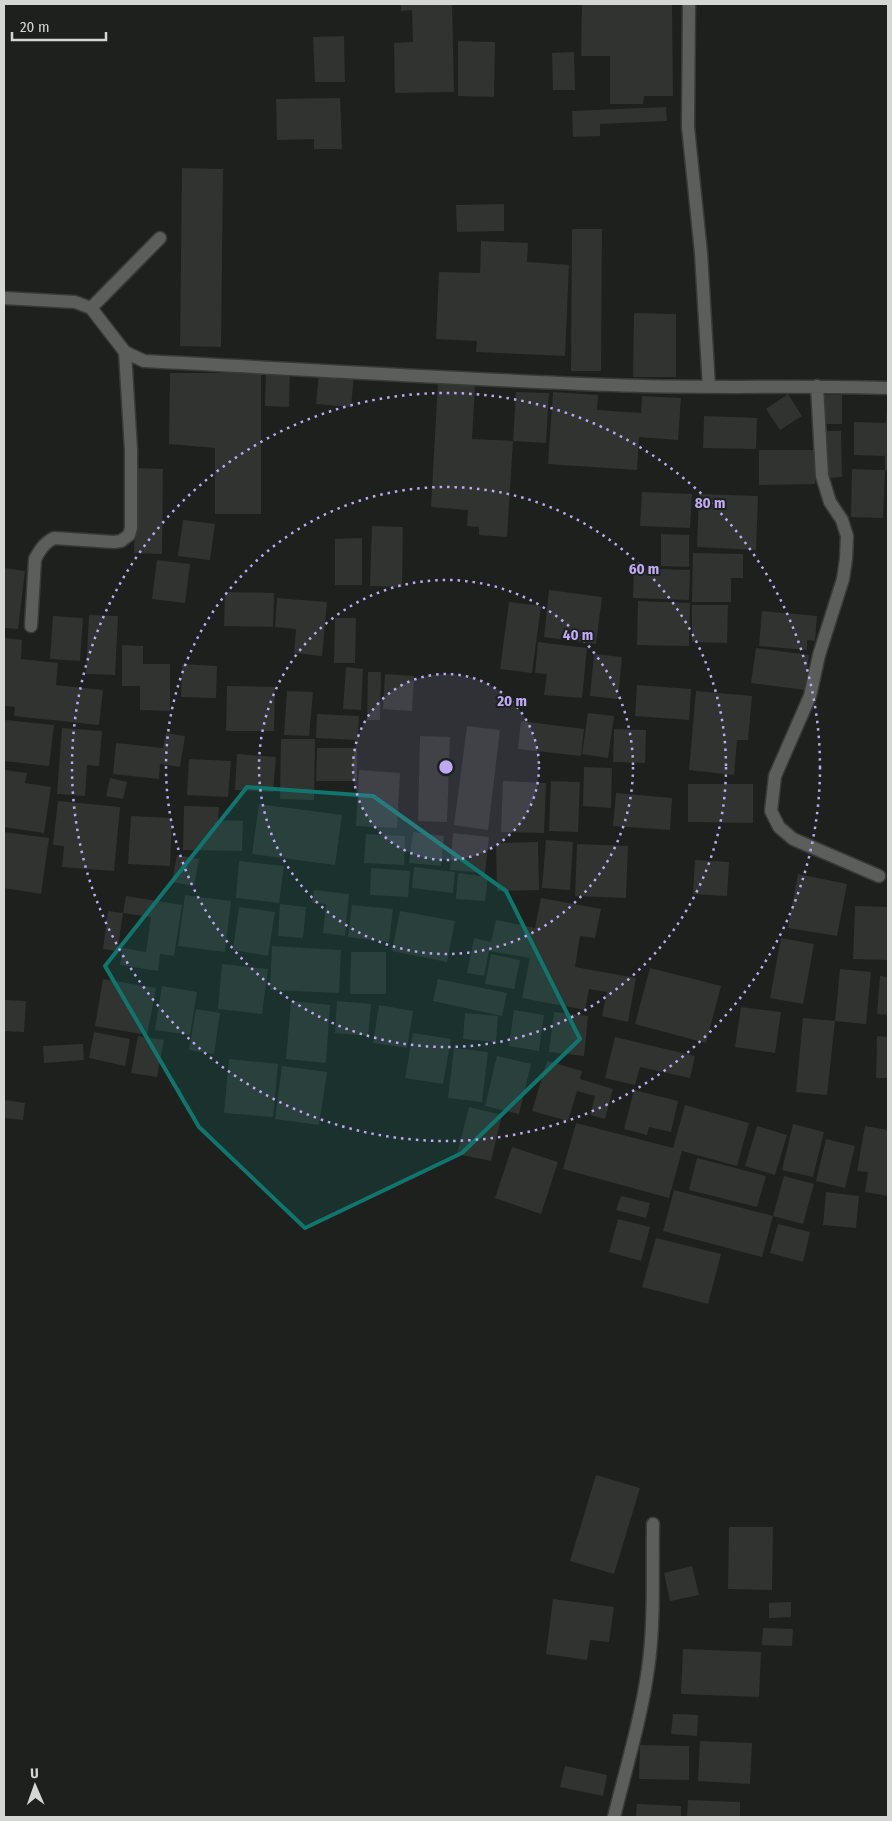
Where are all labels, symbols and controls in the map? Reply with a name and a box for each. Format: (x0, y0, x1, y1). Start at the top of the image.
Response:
scale bar (12, 10, 106, 42)
text: 20 m (20, 18, 50, 36)
text: 80 m (695, 494, 725, 512)
text: 60 m (629, 560, 659, 578)
text: 40 m (563, 626, 593, 644)
text: 20 m (496, 692, 527, 710)
centre of rings (437, 758, 455, 776)
north arrow (10, 1761, 60, 1811)
text: U (30, 1765, 39, 1782)

